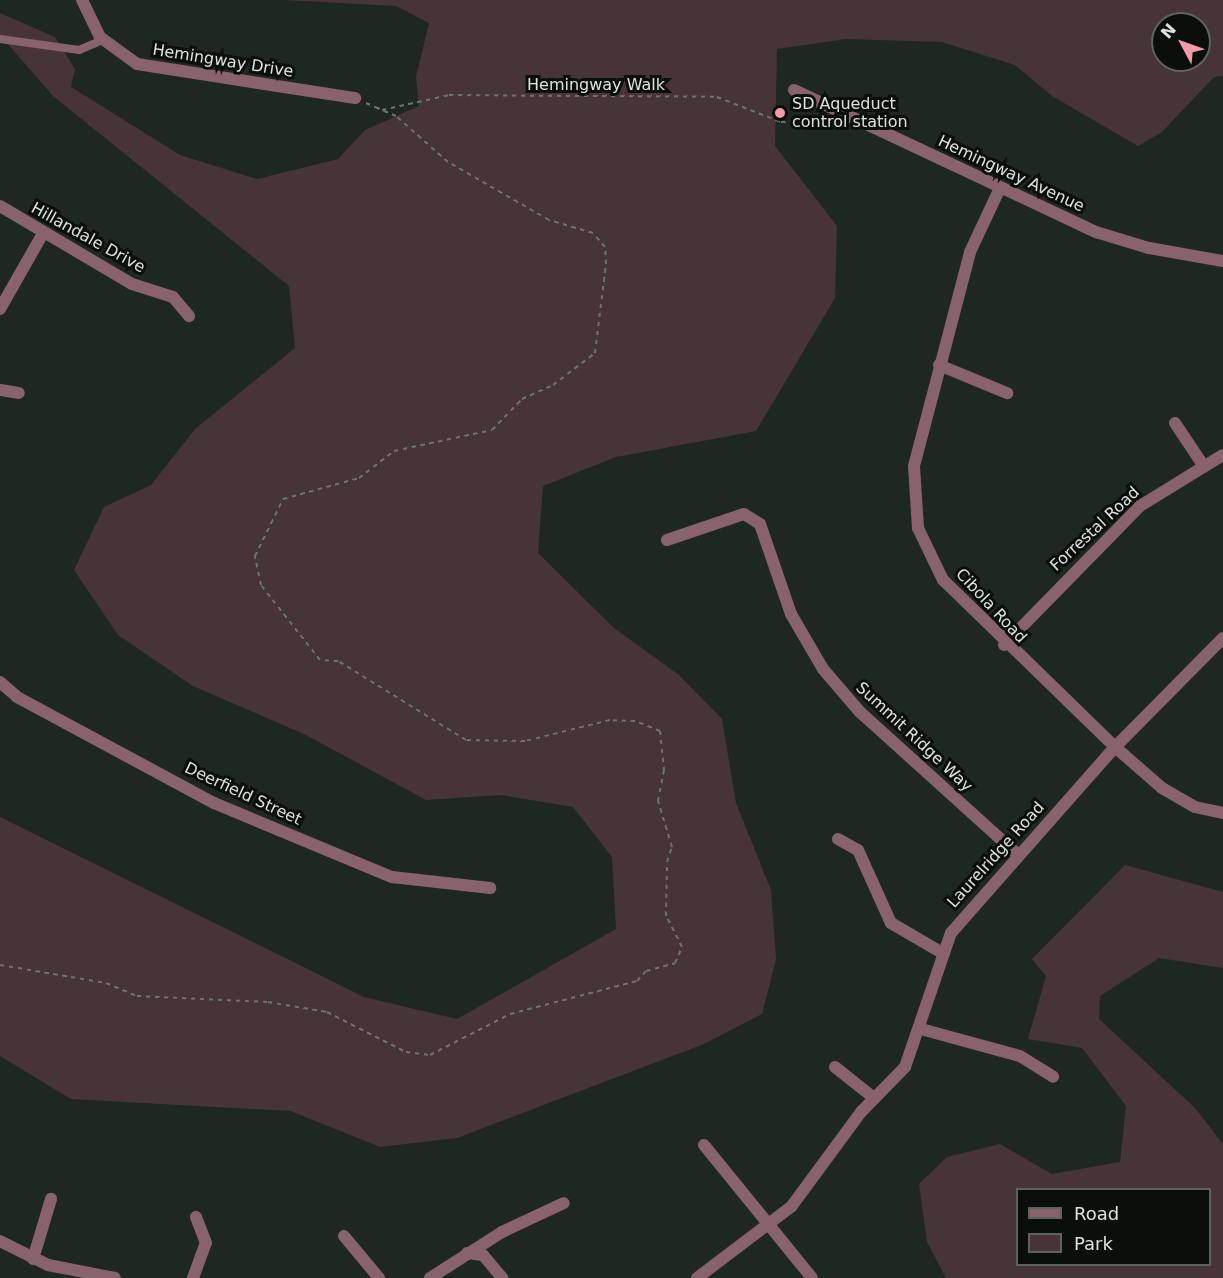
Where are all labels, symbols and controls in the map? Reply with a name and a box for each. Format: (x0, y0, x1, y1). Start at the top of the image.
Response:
north arrow (1151, 12, 1211, 72)
text: N (1157, 20, 1180, 42)
street label: Hemingway Drive (151, 40, 295, 82)
street label: Hemingway Walk (527, 75, 665, 95)
place label: SD Aqueduct control station (792, 94, 908, 132)
marker: SD Aqueduct control station (773, 106, 787, 120)
street label: Hemingway Avenue (935, 132, 1087, 216)
street label: Hillandale Drive (28, 199, 148, 277)
street label: Forrestal Road (1046, 483, 1144, 575)
street label: Cibola Road (952, 565, 1030, 647)
street label: Summit Ridge Way (852, 678, 976, 796)
street label: Deerfield Street (181, 759, 305, 829)
street label: Laurelridge Road (943, 798, 1049, 912)
legend (1016, 1188, 1211, 1266)
text: Road (1074, 1203, 1119, 1224)
text: Park (1074, 1233, 1113, 1254)

